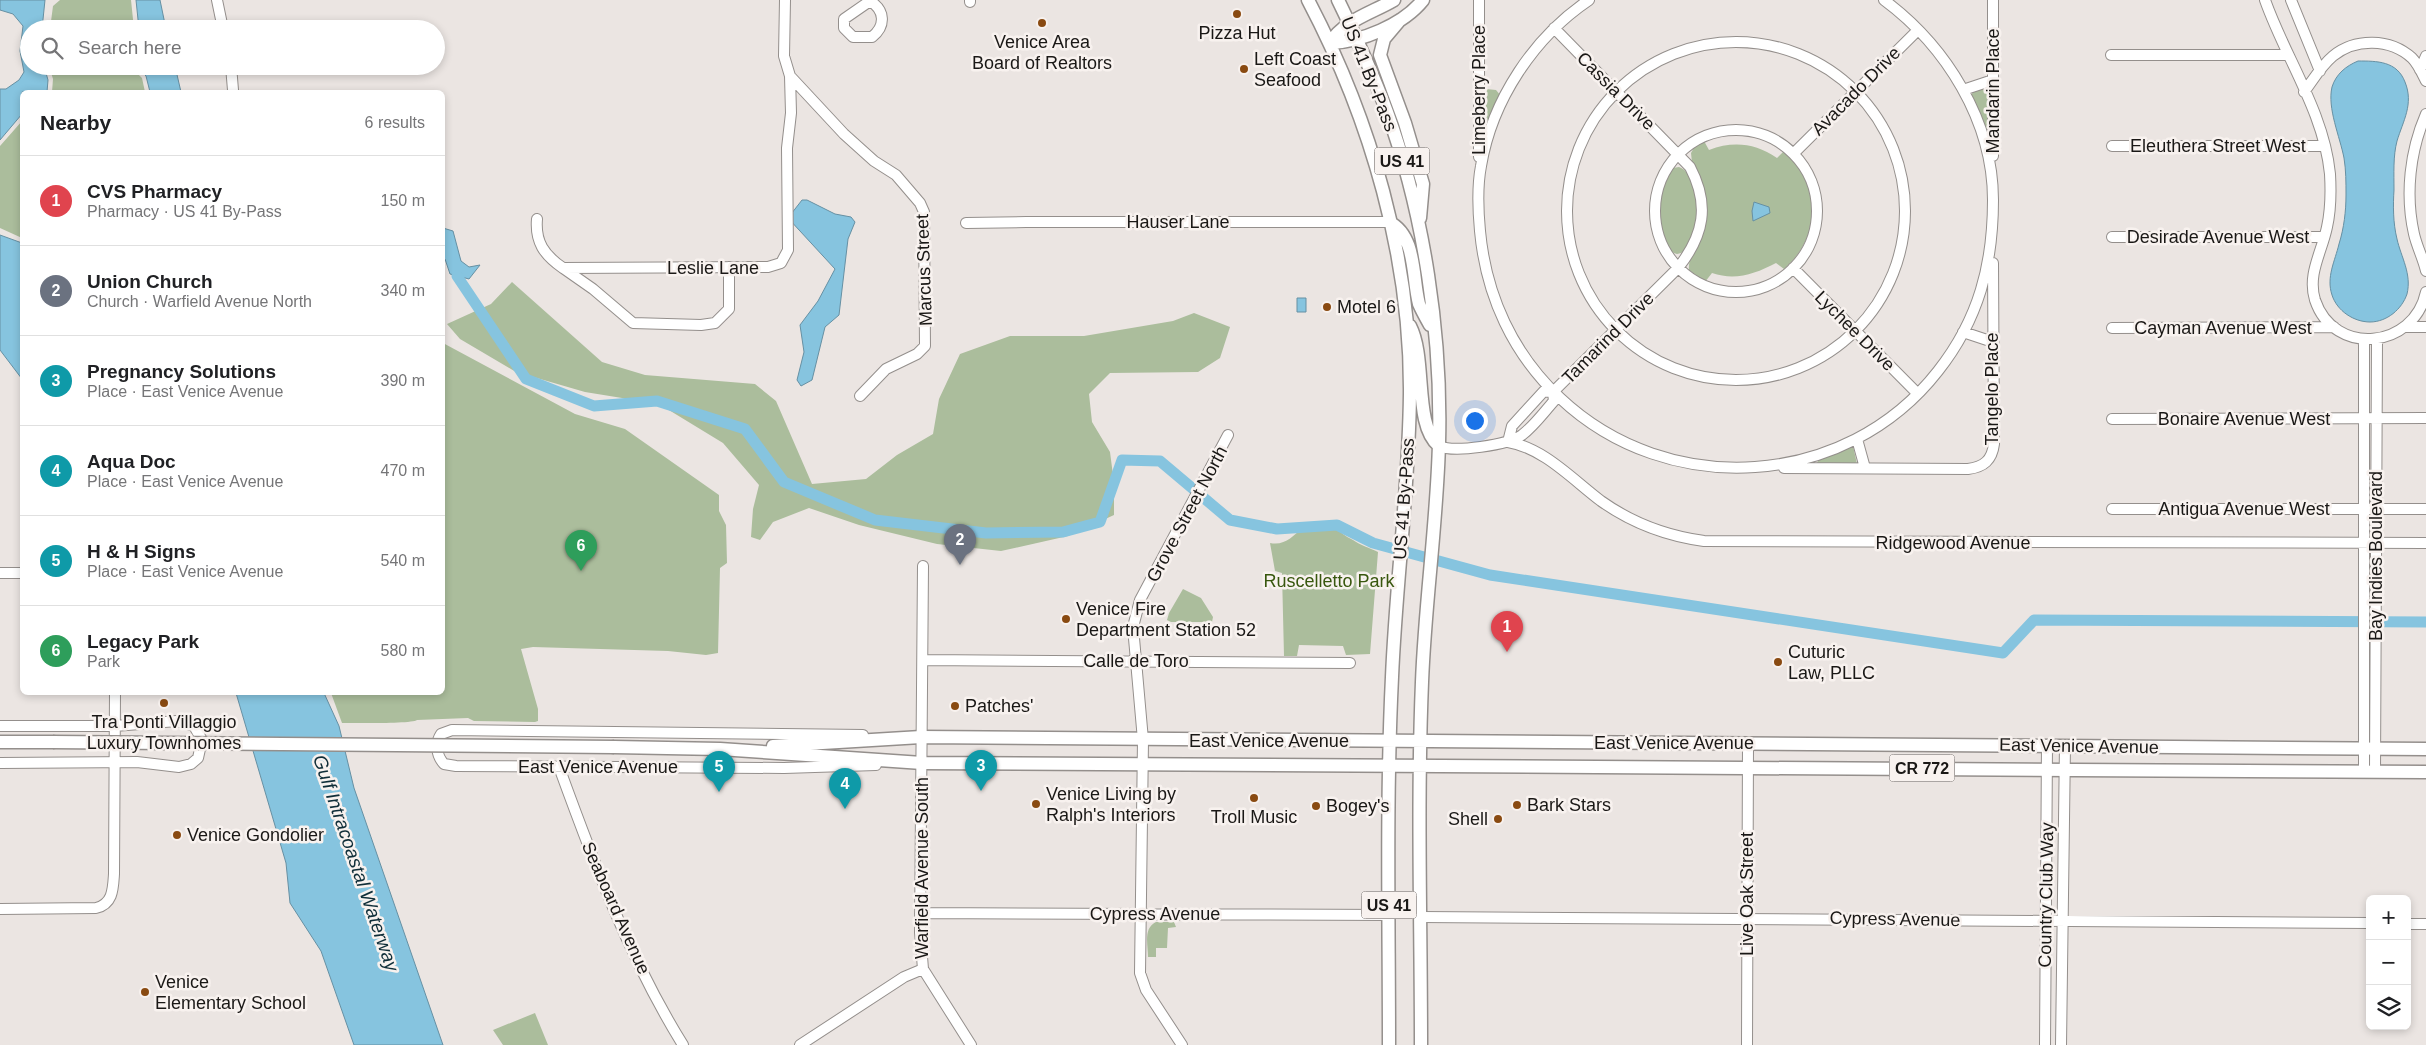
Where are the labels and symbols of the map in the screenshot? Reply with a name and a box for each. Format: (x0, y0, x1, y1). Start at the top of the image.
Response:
marker: Pizza Hut (1231, 8, 1243, 20)
street label: US 41 By-Pass (1337, 14, 1401, 134)
marker: Venice Area Board of Realtors (1036, 17, 1048, 29)
place label: Pizza Hut (1198, 23, 1276, 43)
street label: Limeberry Place (1469, 25, 1489, 155)
street label: Mandarin Place (1983, 28, 2003, 154)
place label: Venice Area Board of Realtors (972, 32, 1112, 73)
street label: Avacado Drive (1808, 43, 1904, 139)
street label: Cassia Drive (1573, 48, 1659, 134)
place label: Left Coast Seafood (1254, 49, 1336, 90)
marker: Left Coast Seafood (1238, 63, 1250, 75)
street label: Eleuthera Street West (2130, 136, 2306, 156)
road number: US 41 (1374, 148, 1430, 175)
street label: Hauser Lane (1126, 212, 1230, 232)
street label: Marcus Street (912, 214, 936, 326)
street label: Desirade Avenue West (2127, 227, 2309, 247)
street label: Leslie Lane (667, 258, 759, 278)
street label: Lychee Drive (1811, 287, 1899, 375)
street label: Tamarind Drive (1558, 288, 1658, 388)
place label: Motel 6 (1337, 297, 1396, 317)
marker: Motel 6 (1321, 301, 1333, 313)
street label: Cayman Avenue West (2134, 318, 2312, 338)
street label: Tangelo Place (1982, 332, 2002, 446)
your location (1462, 408, 1488, 434)
street label: Bonaire Avenue West (2158, 409, 2330, 429)
street label: US 41 By-Pass (1390, 437, 1418, 561)
street label: Grove Street North (1143, 443, 1231, 585)
street label: Bay Indies Boulevard (2366, 471, 2386, 641)
street label: Antigua Avenue West (2158, 499, 2330, 519)
pin: 2 (944, 524, 976, 565)
pin: 6 (565, 530, 597, 571)
street label: Ridgewood Avenue (1876, 533, 2030, 553)
park label: Ruscelletto Park (1263, 571, 1396, 591)
place label: Venice Fire Department Station 52 (1076, 599, 1256, 640)
pin: 1 (1491, 611, 1523, 652)
marker: Venice Fire Department Station 52 (1060, 613, 1072, 625)
place label: Cuturic Law, PLLC (1788, 642, 1875, 683)
street label: Calle de Toro (1083, 651, 1189, 671)
marker: Cuturic Law, PLLC (1772, 656, 1784, 668)
place label: Patches' (965, 696, 1033, 716)
marker: Tra Ponti Villaggio Luxury Townhomes (158, 697, 170, 709)
marker: Patches' (949, 700, 961, 712)
place label: Tra Ponti Villaggio Luxury Townhomes (87, 712, 241, 753)
street label: East Venice Avenue (1189, 731, 1349, 751)
street label: East Venice Avenue (1594, 733, 1754, 753)
street label: East Venice Avenue (1999, 735, 2159, 757)
pin: 3 (965, 750, 997, 791)
pin: 5 (703, 751, 735, 792)
water label: Gulf Intracoastal Waterway (309, 752, 403, 975)
road number: CR 772 (1890, 754, 1954, 781)
street label: East Venice Avenue (518, 757, 678, 777)
pin: 4 (829, 768, 861, 809)
street label: Warfield Avenue South (912, 777, 932, 959)
place label: Venice Living by Ralph's Interiors (1046, 784, 1176, 825)
marker: Troll Music (1248, 792, 1260, 804)
place label: Bark Stars (1527, 795, 1611, 815)
place label: Bogey's (1326, 796, 1389, 816)
marker: Venice Living by Ralph's Interiors (1030, 798, 1042, 810)
marker: Bark Stars (1511, 799, 1523, 811)
marker: Bogey's (1310, 800, 1322, 812)
place label: Troll Music (1211, 807, 1297, 827)
place label: Shell (1448, 809, 1488, 829)
marker: Shell (1492, 813, 1504, 825)
street label: Country Club Way (2035, 822, 2057, 968)
place label: Venice Gondolier (187, 825, 324, 845)
marker: Venice Gondolier (171, 829, 183, 841)
street label: Live Oak Street (1737, 832, 1757, 956)
street label: Seaboard Avenue (578, 839, 654, 977)
road number: US 41 (1362, 892, 1416, 918)
street label: Cypress Avenue (1090, 904, 1220, 924)
street label: Cypress Avenue (1829, 908, 1961, 930)
place label: Venice Elementary School (155, 972, 306, 1013)
marker: Venice Elementary School (139, 986, 151, 998)

